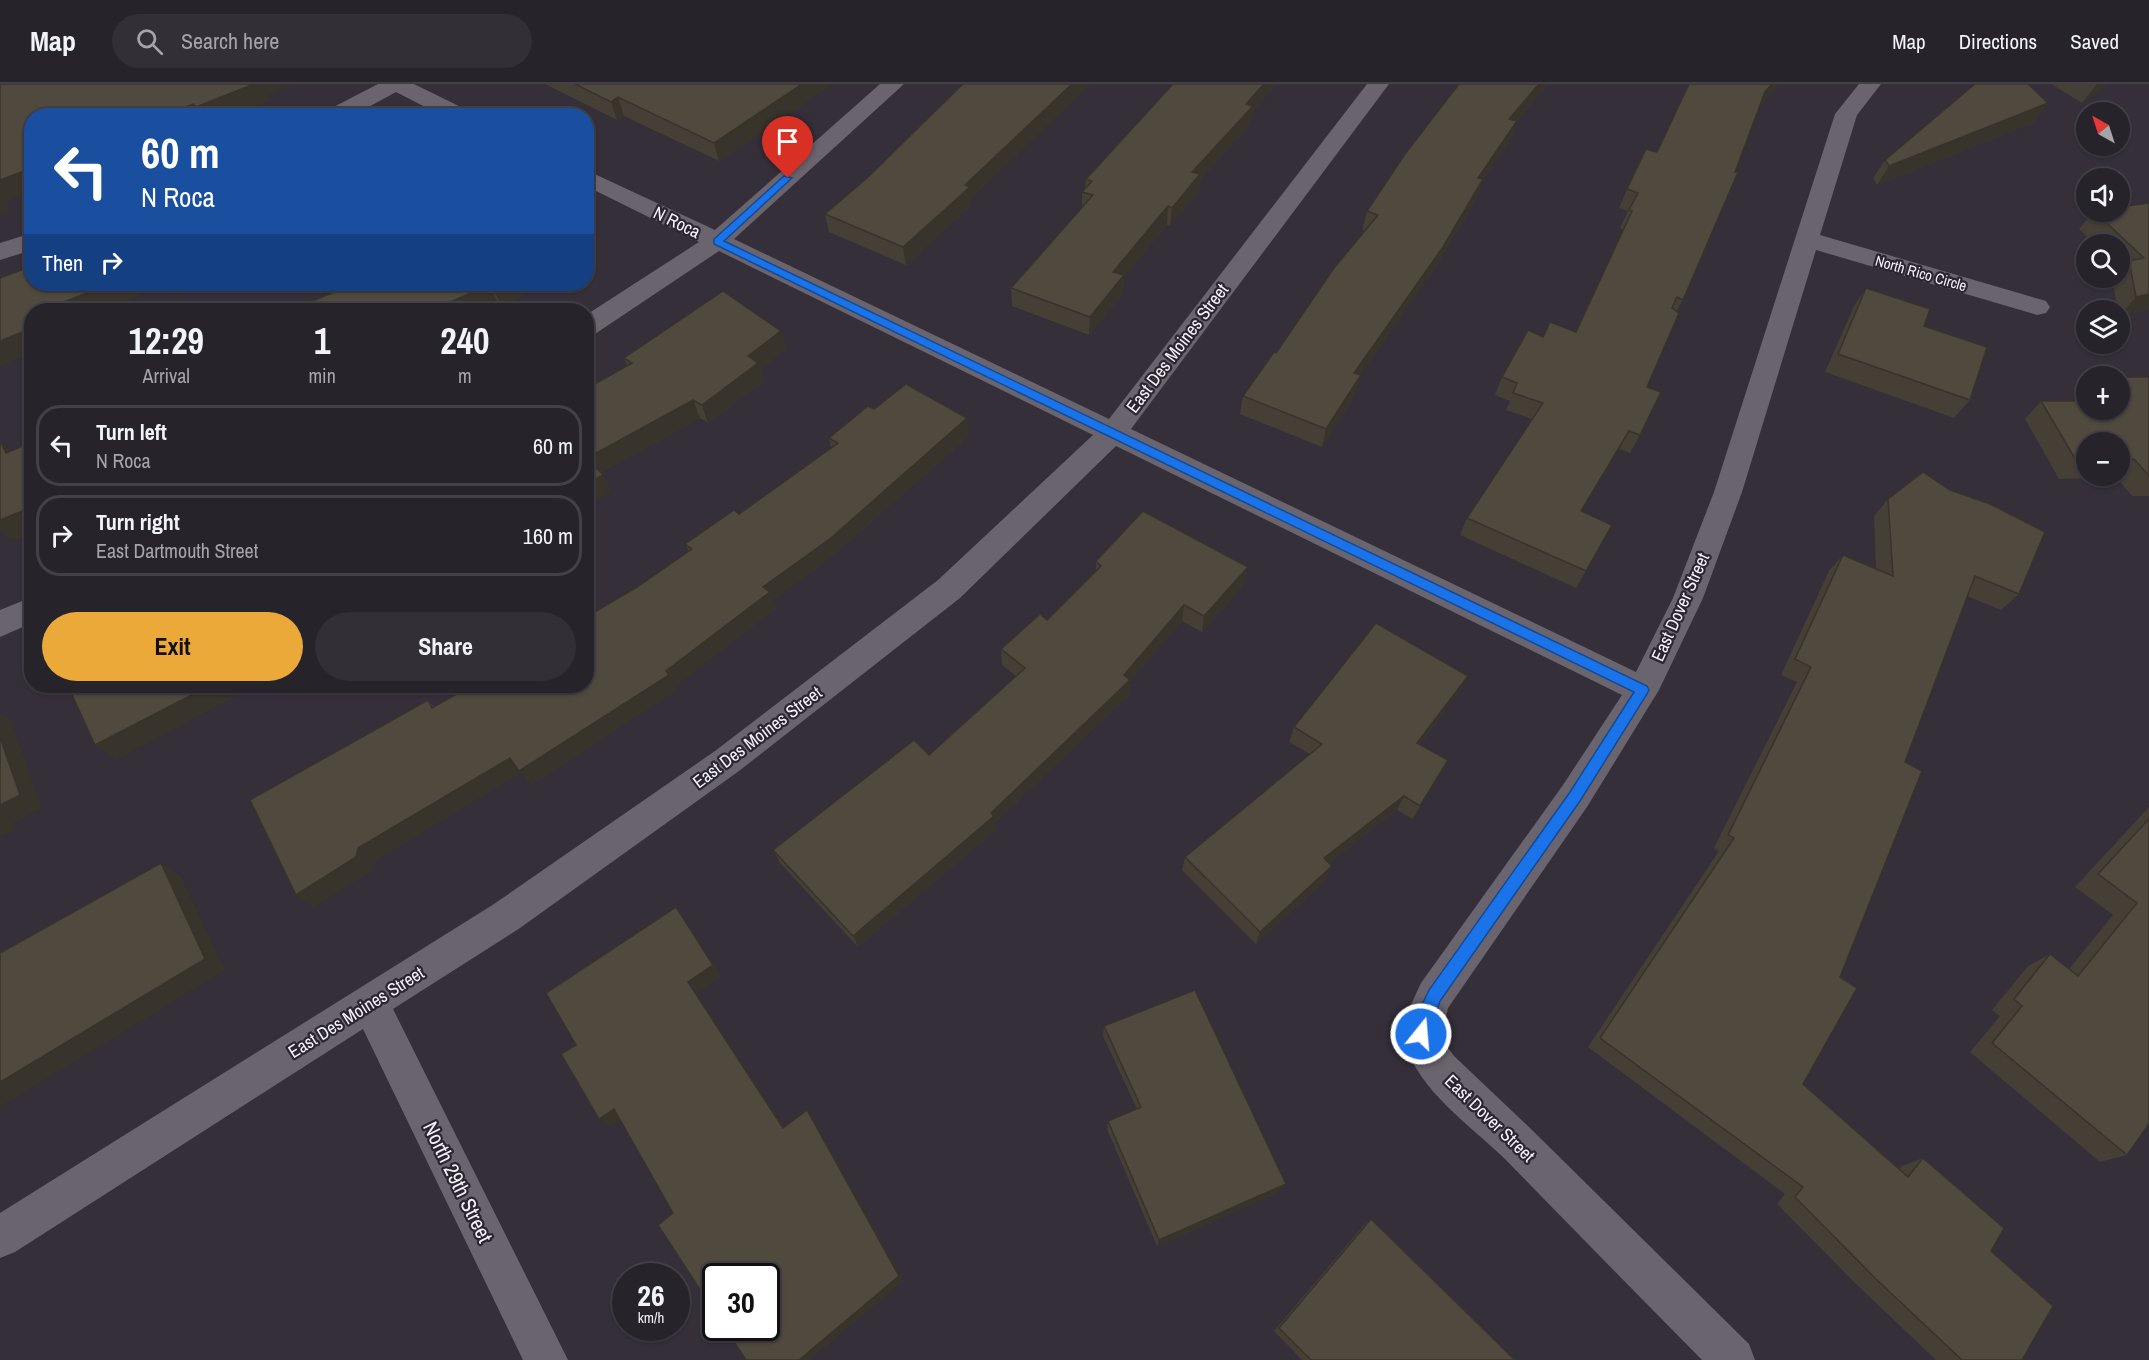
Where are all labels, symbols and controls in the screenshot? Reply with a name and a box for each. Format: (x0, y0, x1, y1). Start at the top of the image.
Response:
search box (112, 14, 532, 68)
text: Map (30, 22, 76, 60)
icon: search (133, 25, 166, 58)
text: Search here (181, 26, 279, 56)
text: Map (1892, 27, 1926, 56)
text: Directions (1959, 27, 2037, 56)
text: Saved (2070, 27, 2119, 56)
north arrow (2076, 102, 2130, 156)
map controls (2076, 102, 2130, 486)
pin (762, 116, 813, 178)
text: 60 m (141, 125, 220, 181)
icon: arrive (771, 125, 804, 158)
icon: left (42, 132, 120, 210)
button: sound (2076, 168, 2130, 222)
text: N Roca (141, 179, 215, 215)
street label: N Roca (649, 200, 705, 244)
button: search (2076, 234, 2130, 288)
icon: right (95, 246, 128, 279)
text: Then (42, 248, 83, 278)
street label: North Rico Circle (1873, 250, 1969, 296)
street label: East Des Moines Street (1120, 278, 1234, 418)
button: layers (2076, 300, 2130, 354)
text: 12:29 (128, 317, 204, 365)
text: 1 (314, 317, 330, 365)
text: 240 (440, 317, 490, 365)
text: Arrival (143, 362, 190, 389)
text: min (308, 362, 336, 389)
text: m (458, 362, 472, 389)
button: + (2076, 366, 2130, 420)
text: Turn left (96, 417, 167, 447)
icon: left (45, 429, 78, 462)
text: 60 m (533, 431, 573, 461)
button: − (2076, 432, 2130, 486)
text: N Roca (96, 447, 151, 474)
text: Turn right (96, 507, 180, 537)
icon: right (45, 519, 78, 552)
text: 160 m (523, 521, 573, 551)
text: East Dartmouth Street (96, 537, 258, 564)
street label: East Dover Street (1645, 549, 1715, 665)
button: Exit (42, 612, 303, 681)
button: Share (315, 612, 576, 681)
street label: East Des Moines Street (687, 680, 827, 794)
street label: East Des Moines Street (283, 960, 429, 1064)
position arrow (1389, 1002, 1453, 1066)
street label: East Dover Street (1439, 1069, 1541, 1167)
street label: North 29th Street (416, 1117, 500, 1247)
speed limit sign: 30 (702, 1263, 780, 1341)
text: 26 (637, 1275, 665, 1315)
text: km/h (638, 1307, 664, 1328)

